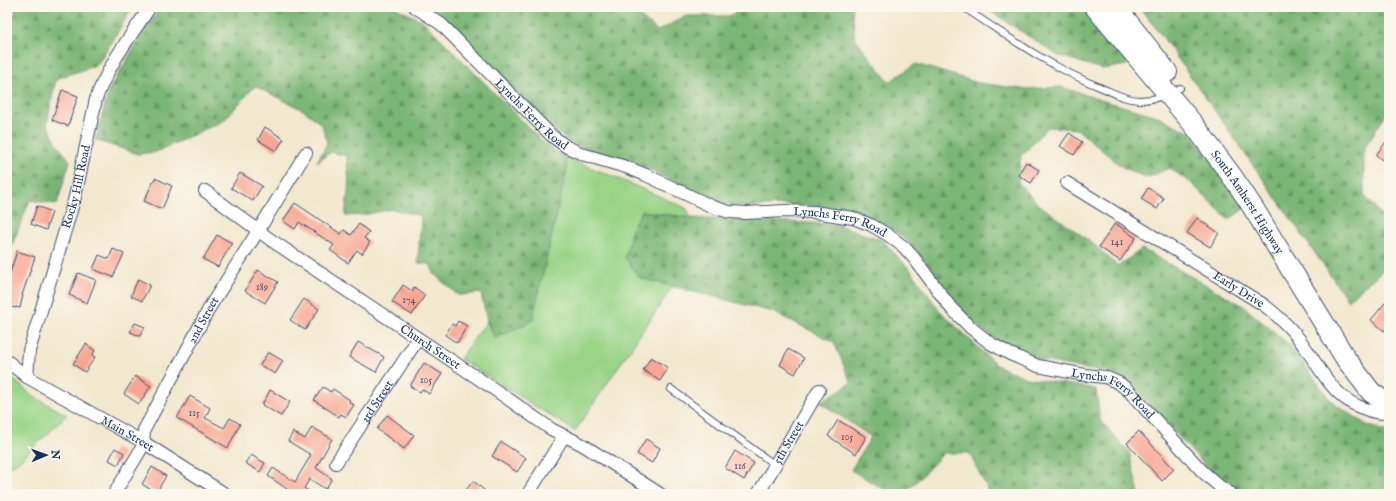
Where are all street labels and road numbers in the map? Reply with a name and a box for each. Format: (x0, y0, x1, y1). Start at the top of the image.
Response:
street label: Lynchs Ferry Road (492, 75, 572, 153)
street label: Rocky Hill Road (58, 143, 94, 230)
street label: South Amherst Highway (1208, 147, 1287, 257)
street label: Lynchs Ferry Road (793, 204, 890, 240)
street label: Early Drive (1210, 268, 1268, 311)
street label: 2nd Street (184, 294, 222, 346)
street label: Church Street (397, 321, 464, 372)
street label: Lynchs Ferry Road (1070, 365, 1158, 422)
street label: 3rd Street (357, 377, 396, 425)
street label: Main Street (98, 413, 157, 455)
street label: 5th Street (770, 418, 807, 466)

